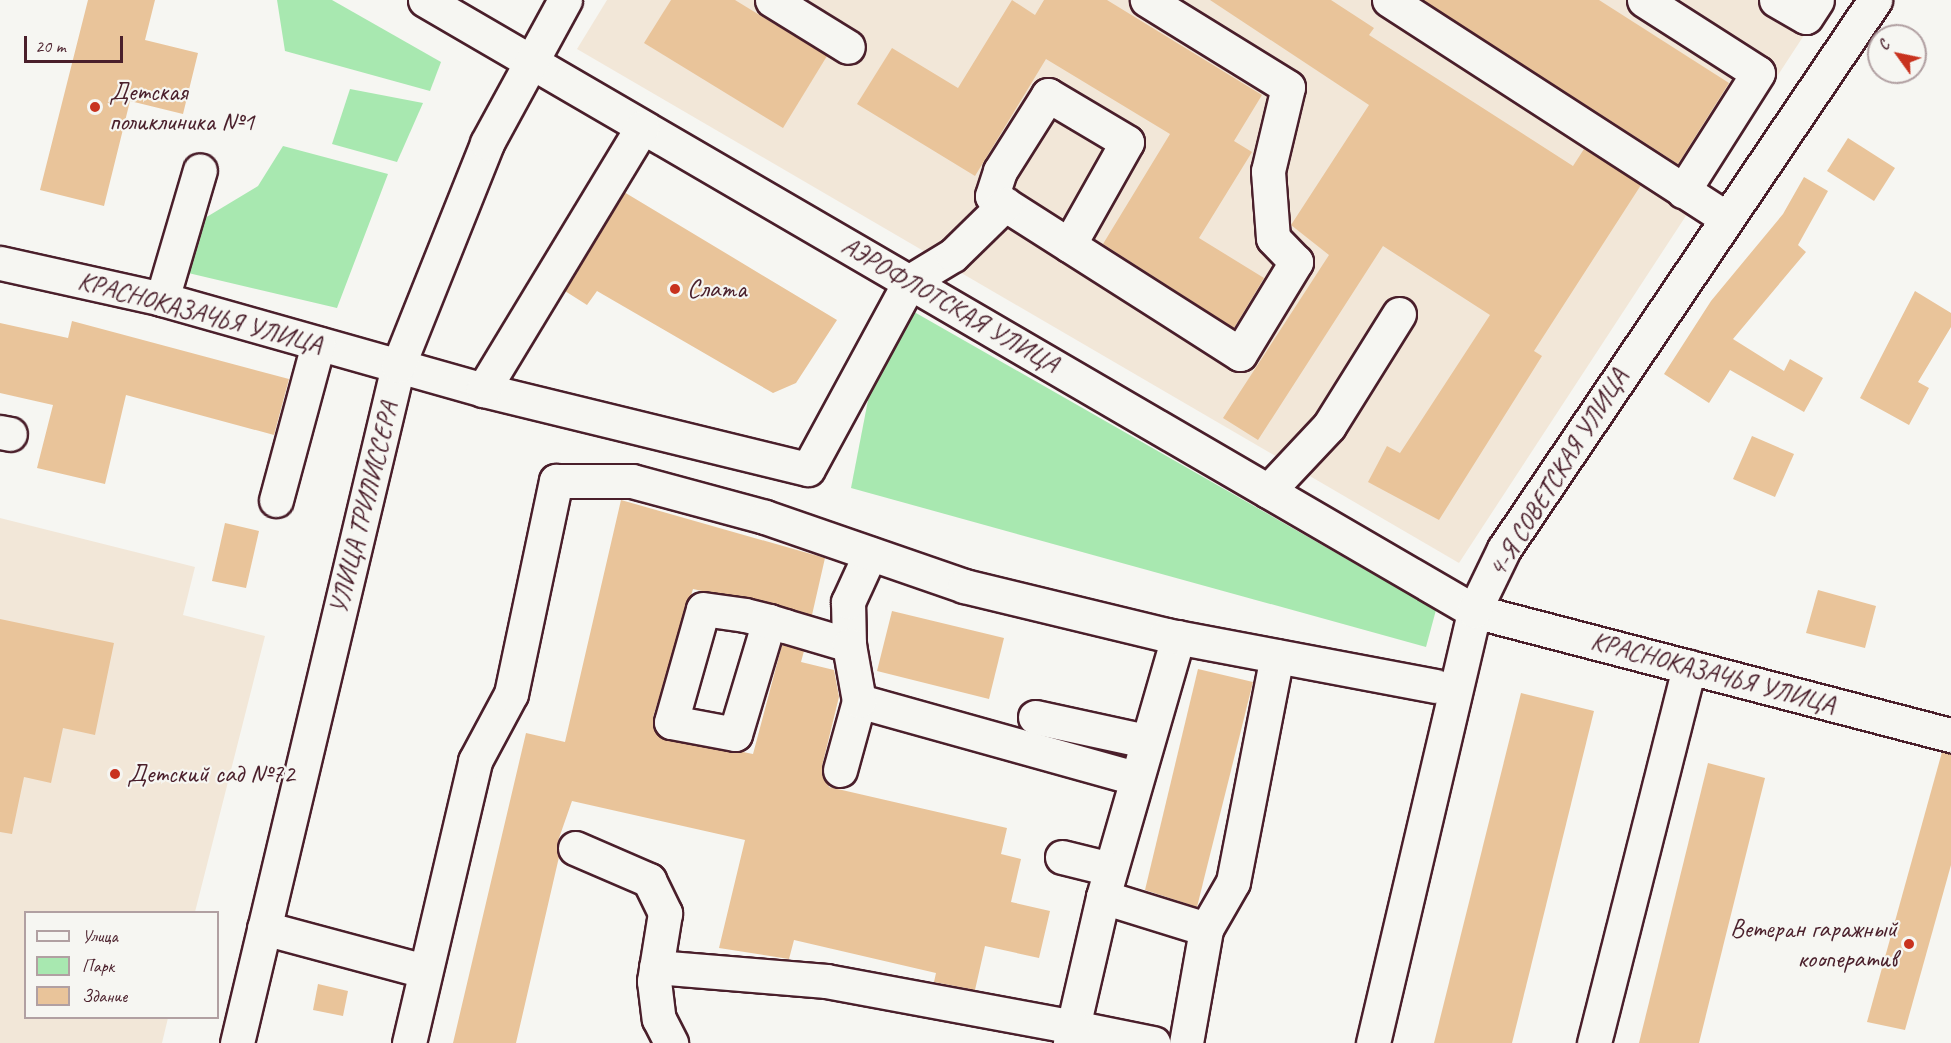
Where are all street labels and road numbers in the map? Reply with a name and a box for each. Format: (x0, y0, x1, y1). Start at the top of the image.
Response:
street label: АЭРОФЛОТСКАЯ УЛИЦА (836, 230, 1064, 380)
street label: КРАСНОКАЗАЧЬЯ УЛИЦА (75, 266, 325, 360)
street label: 4-Я СОВЕТСКАЯ УЛИЦА (1482, 364, 1634, 582)
street label: УЛИЦА ТРИЛИССЕРА (322, 398, 406, 618)
street label: КРАСНОКАЗАЧЬЯ УЛИЦА (1588, 626, 1838, 720)

